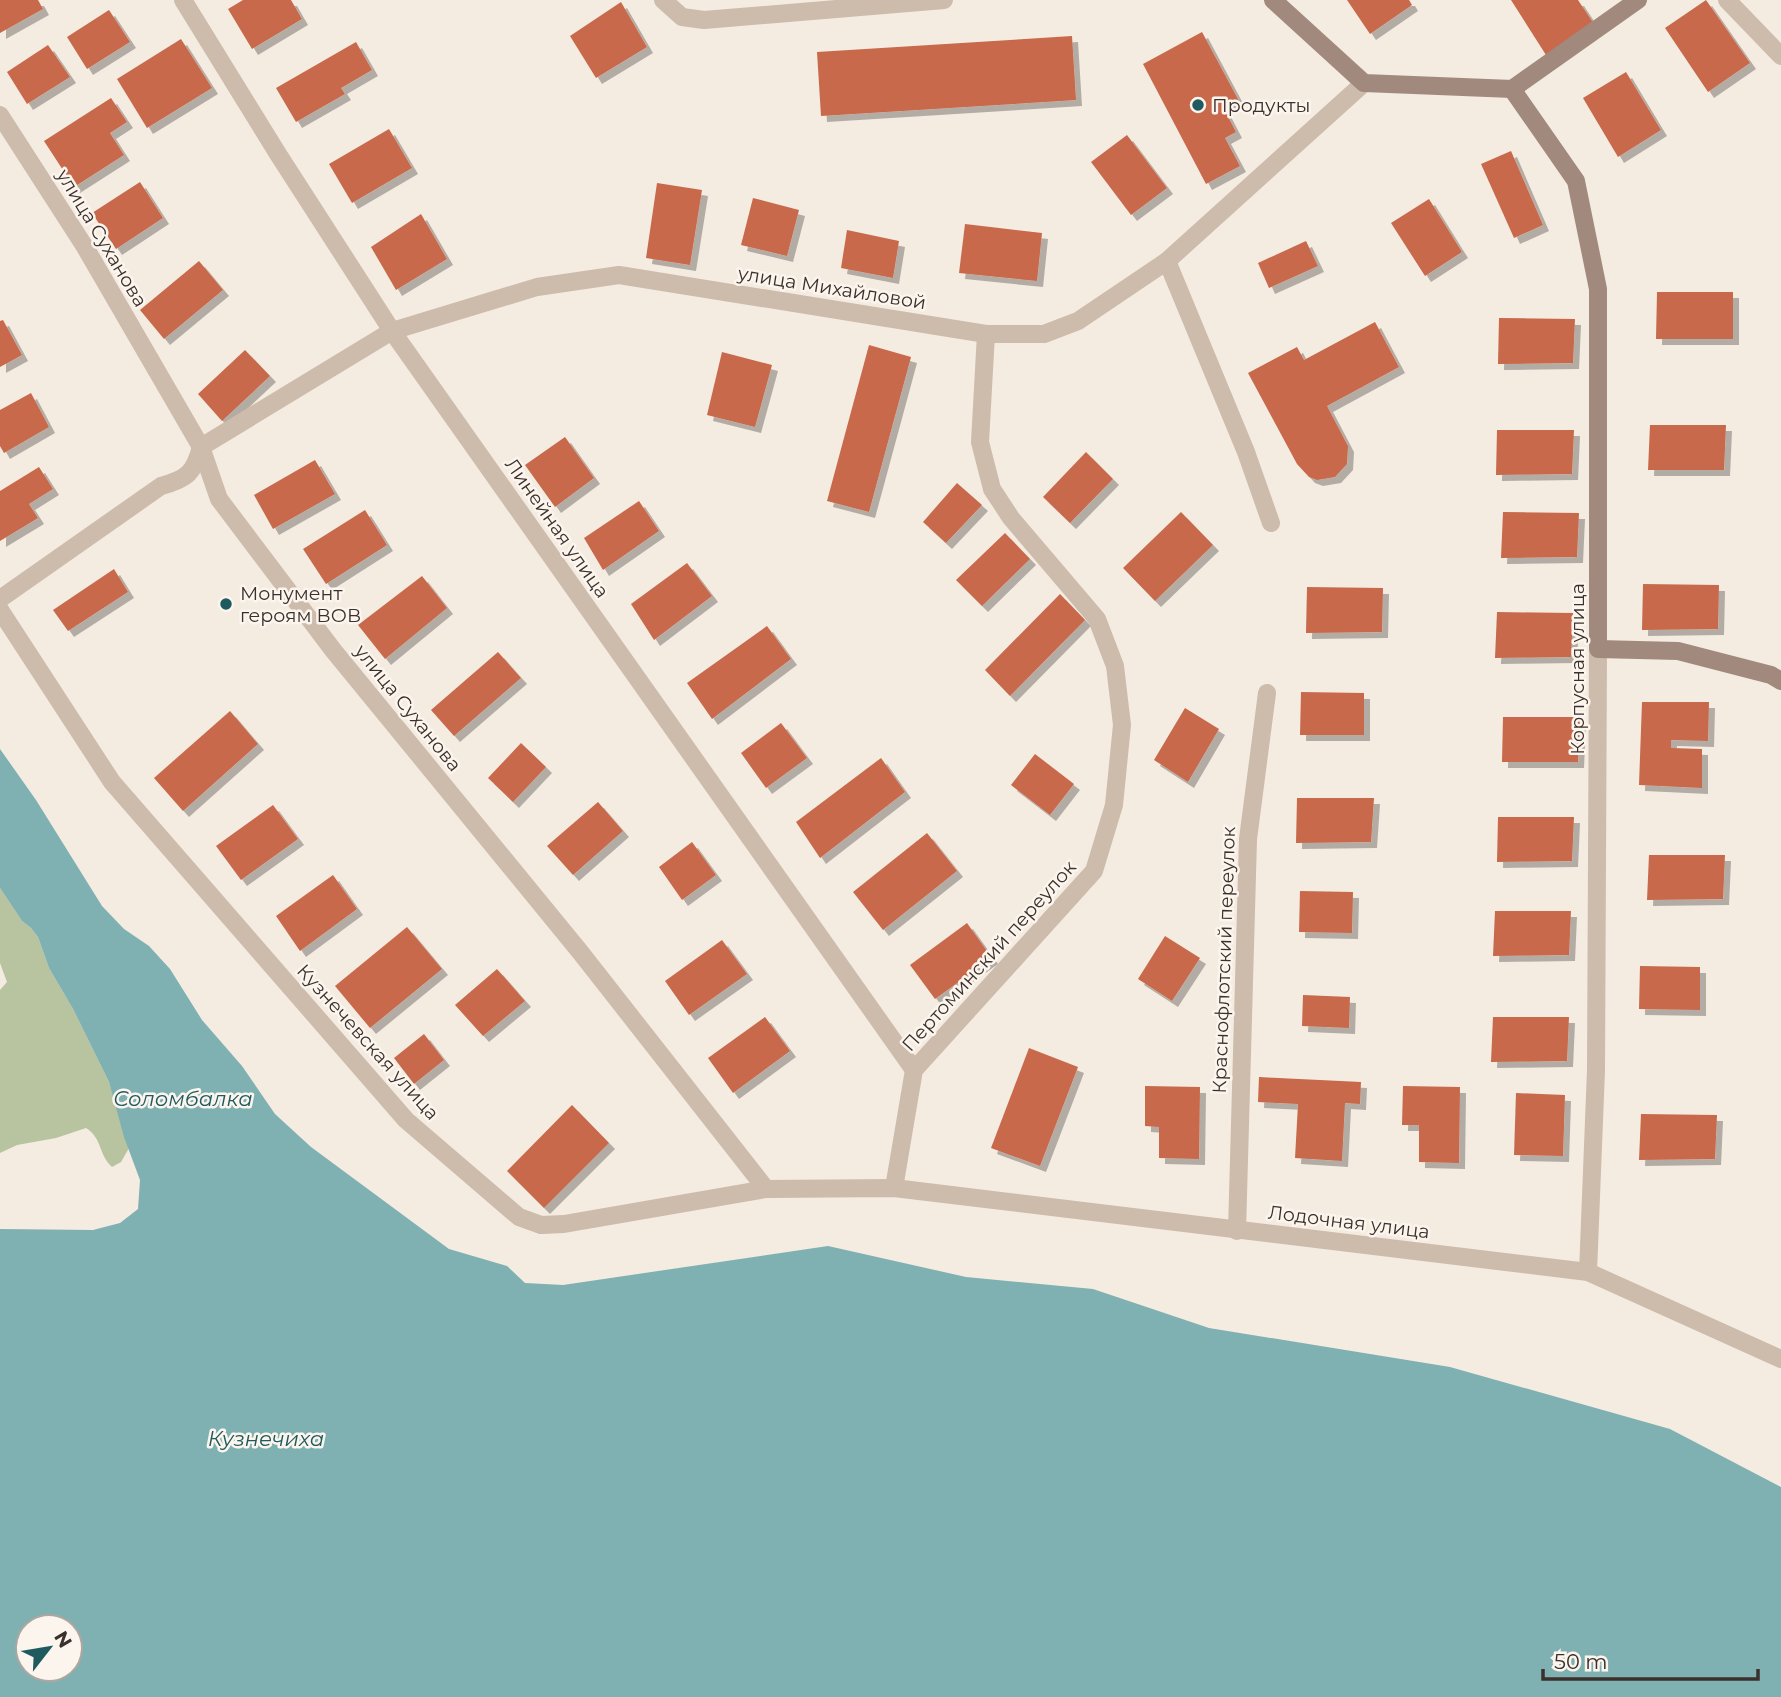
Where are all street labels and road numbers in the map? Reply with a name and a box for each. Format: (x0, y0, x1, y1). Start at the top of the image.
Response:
street label: улица Суханова (51, 164, 152, 311)
street label: улица Михайловой (735, 262, 928, 314)
street label: Линейная улица (500, 454, 614, 602)
street label: Корпусная улица (1566, 583, 1589, 755)
street label: улица Суханова (349, 639, 466, 776)
street label: Краснофлотский переулок (1208, 826, 1240, 1094)
street label: Пертоминский переулок (897, 856, 1081, 1056)
street label: Кузнечевская улица (292, 960, 444, 1124)
street label: Лодочная улица (1267, 1201, 1431, 1243)

